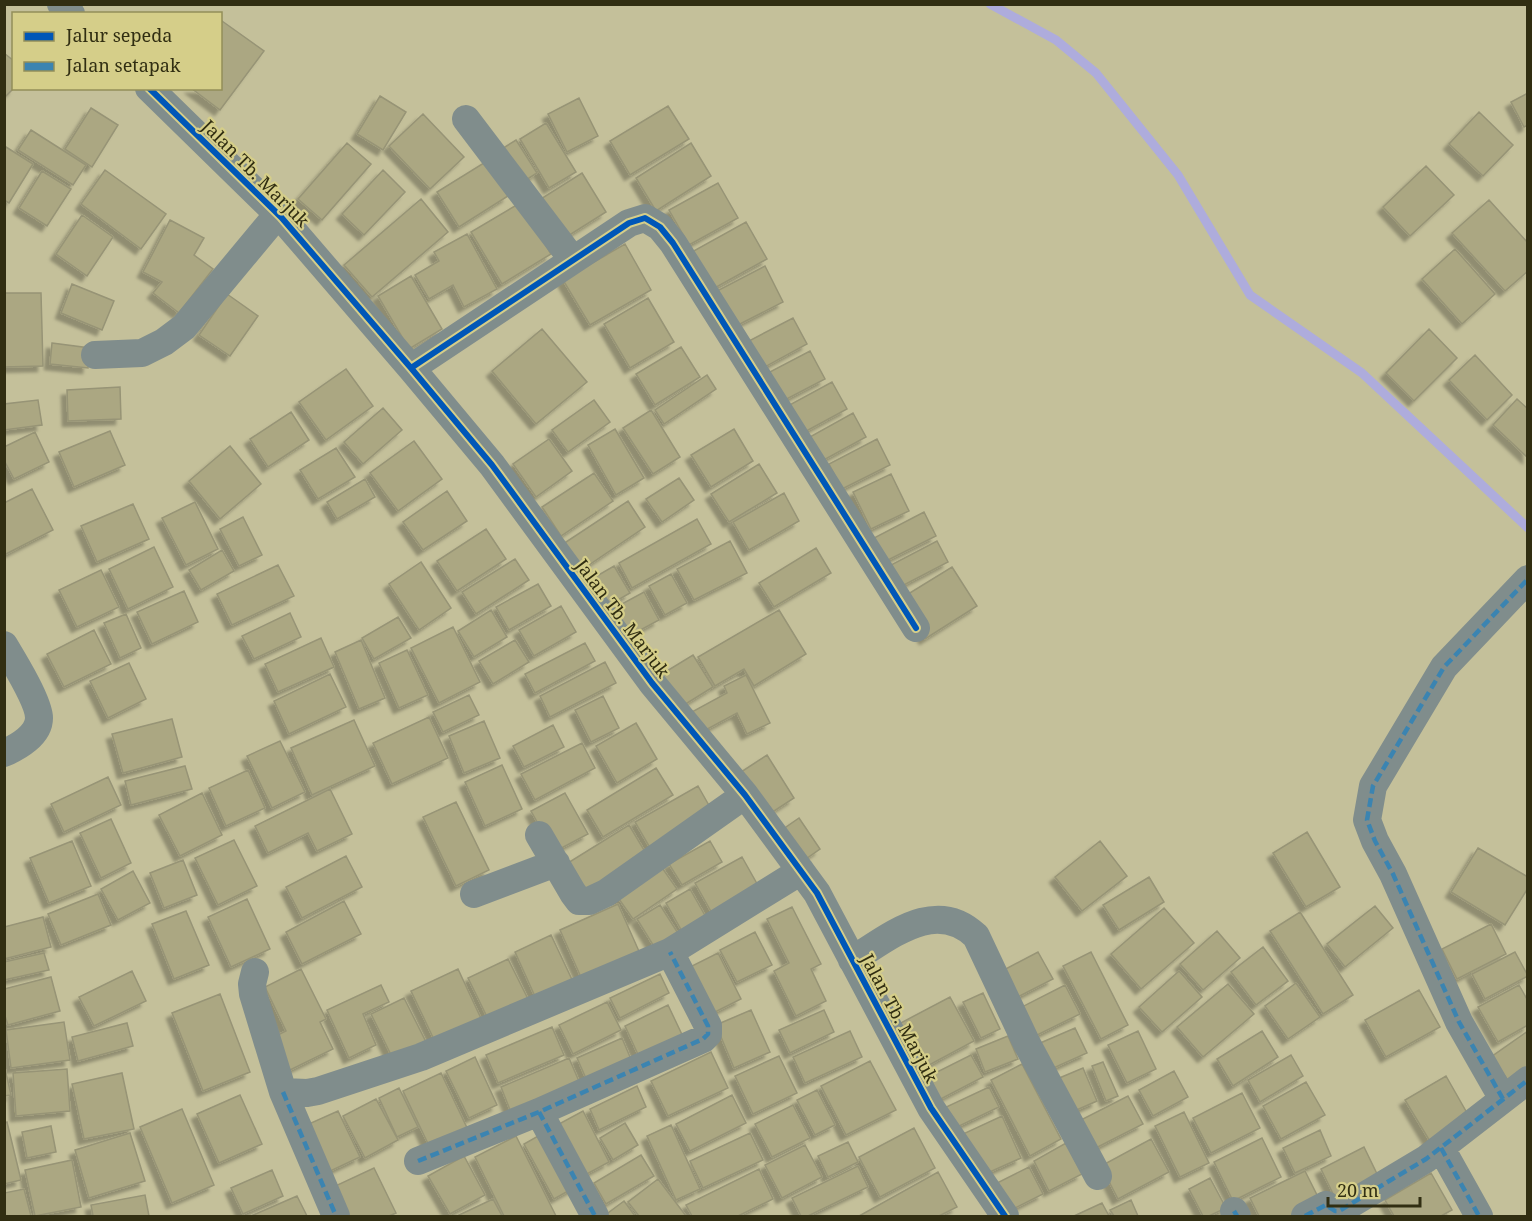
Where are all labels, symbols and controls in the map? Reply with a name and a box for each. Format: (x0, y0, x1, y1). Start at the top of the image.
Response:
legend (12, 12, 222, 90)
text: Jalur sepeda (65, 23, 172, 47)
text: Jalan setapak (65, 53, 181, 77)
street label: Jalan Tb. Marjuk (196, 113, 315, 232)
street label: Jalan Tb. Marjuk (570, 553, 676, 683)
street label: Jalan Tb. Marjuk (855, 948, 944, 1087)
scale bar (1328, 1170, 1420, 1208)
text: 20 m (1337, 1178, 1379, 1202)

